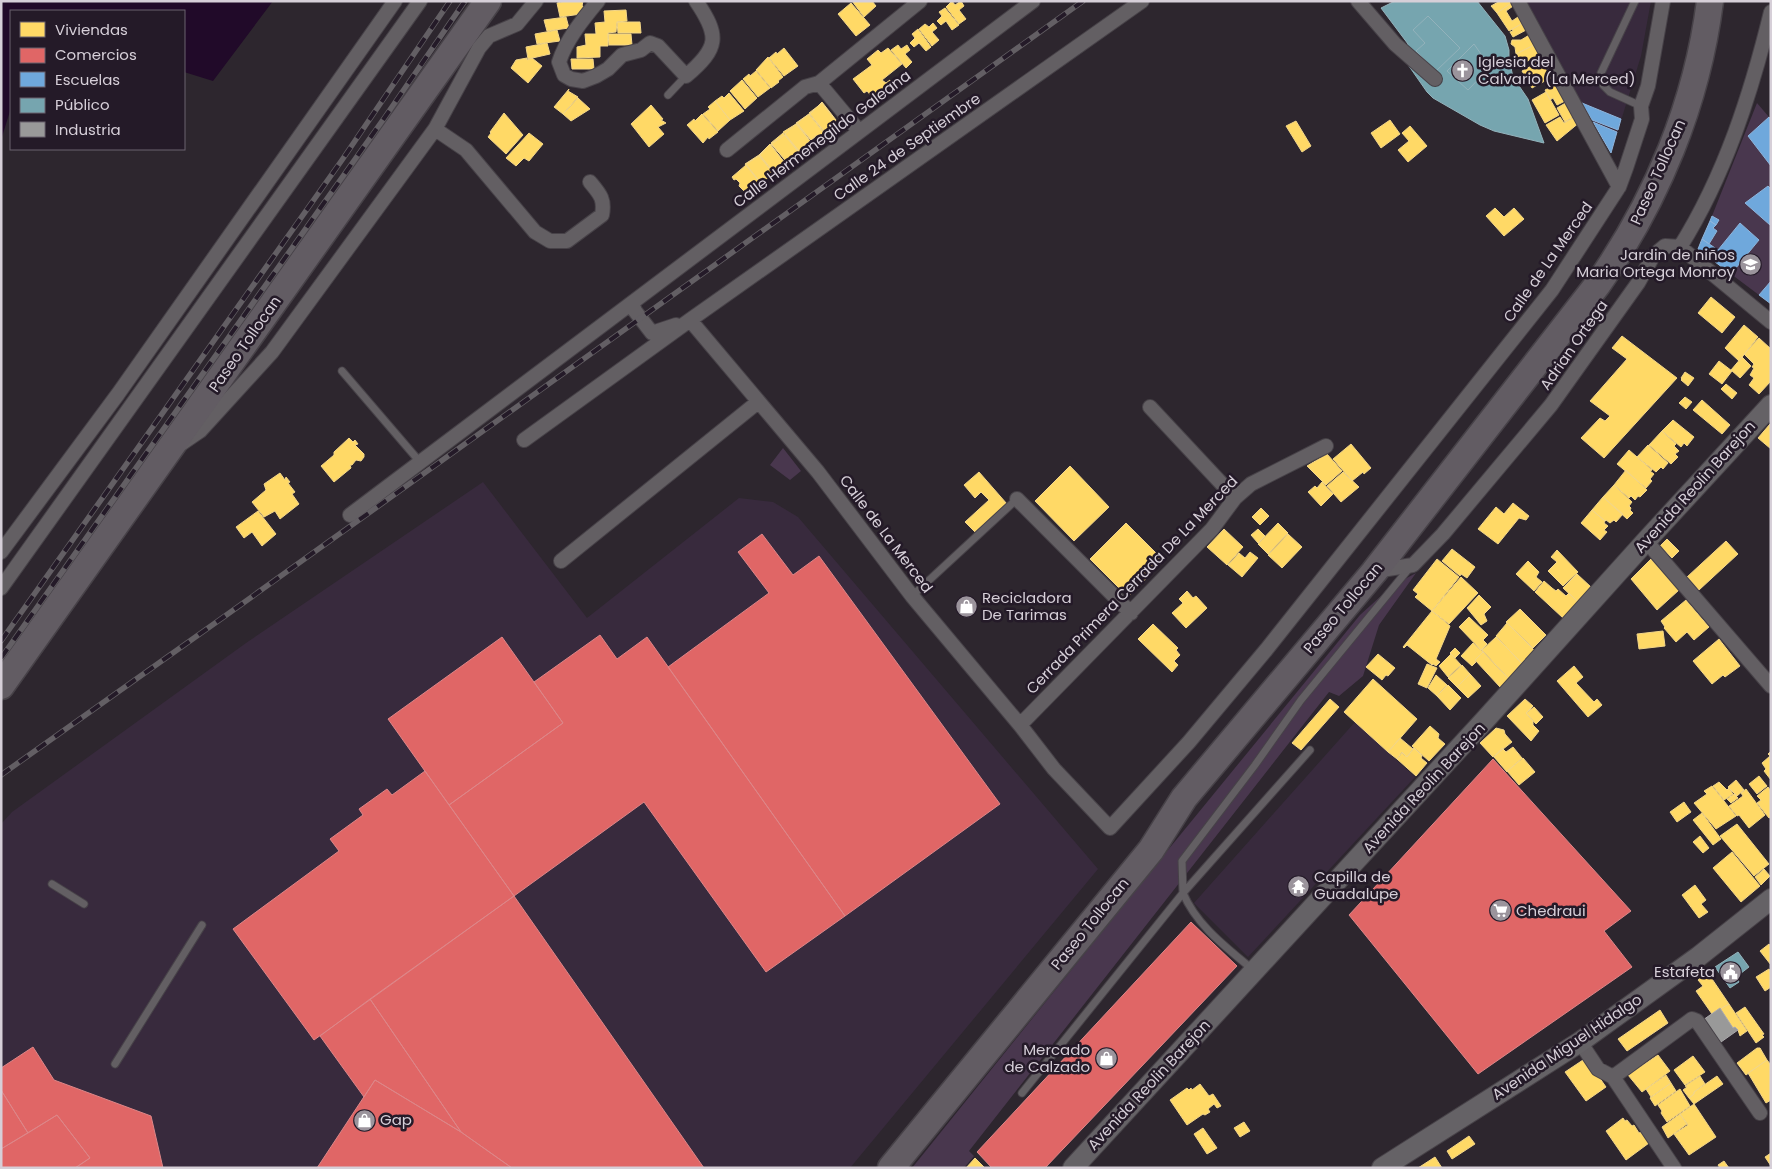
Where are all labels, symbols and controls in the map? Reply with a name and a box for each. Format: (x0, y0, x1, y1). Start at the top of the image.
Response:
legend (10, 10, 185, 150)
text: Viviendas (55, 19, 128, 40)
text: Comercios (55, 44, 137, 65)
place label: Iglesia del Calvario (La Merced) (1478, 51, 1635, 89)
church icon: Iglesia del Calvario (La Merced) (1450, 59, 1474, 83)
street label: Calle Hermenegildo Galeana (729, 65, 915, 212)
text: Escuelas (55, 69, 120, 90)
street label: Calle 24 de Septiembre (829, 88, 984, 205)
text: Público (55, 94, 110, 115)
street label: Paseo Tollocan (1625, 116, 1690, 228)
text: Industria (55, 119, 121, 140)
street label: Calle de La Merced (1498, 197, 1597, 326)
place label: Jardin de niños Maria Ortega Monroy (1576, 244, 1736, 282)
school or university icon: Jardin de niños Maria Ortega Monroy (1739, 252, 1763, 276)
street label: Paseo Tollocan (204, 291, 286, 396)
street label: Adrian Ortega (1535, 295, 1613, 394)
street label: Avenida Reolin Barejon (1629, 416, 1760, 557)
street label: Calle de La Merced (835, 470, 938, 597)
street label: Cerrada Primera Cerrada De La Merced (1021, 471, 1242, 699)
street label: Paseo Tollocan (1298, 558, 1387, 658)
place label: Recicladora De Tarimas (982, 587, 1072, 625)
shop icon: Recicladora De Tarimas (954, 595, 978, 619)
street label: Avenida Reolin Barejon (1357, 718, 1490, 858)
place label: Capilla de Guadalupe (1314, 866, 1398, 904)
street label: Paseo Tollocan (1046, 873, 1133, 974)
temple icon: Capilla de Guadalupe (1286, 874, 1310, 898)
supermarket icon: Chedraui (1488, 899, 1512, 923)
place label: Chedraui (1516, 900, 1586, 921)
public building icon: Estafeta (1719, 960, 1743, 984)
place label: Estafeta (1654, 961, 1715, 982)
street label: Avenida Miguel Hidalgo (1488, 989, 1646, 1105)
street label: Avenida Reolin Barejon (1082, 1015, 1215, 1155)
place label: Mercado de Calzado (1004, 1039, 1090, 1077)
shop icon: Mercado de Calzado (1094, 1047, 1118, 1071)
shop icon: Gap (352, 1108, 376, 1132)
place label: Gap (380, 1109, 412, 1130)

